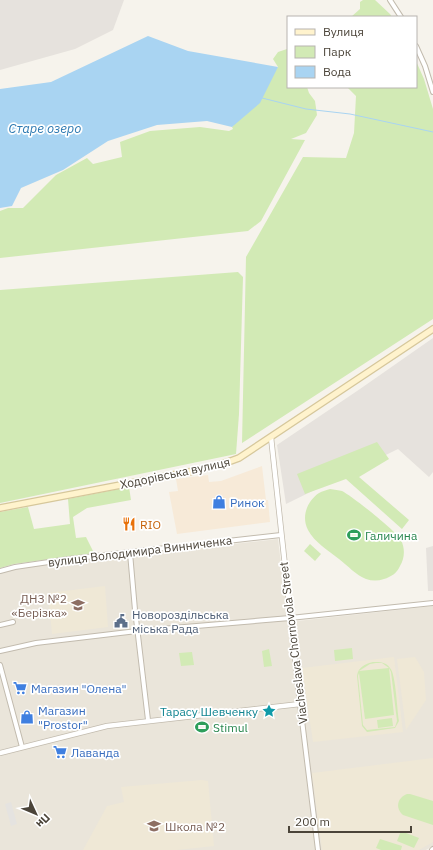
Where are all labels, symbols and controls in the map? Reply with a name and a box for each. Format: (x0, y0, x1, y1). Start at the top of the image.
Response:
legend (287, 16, 417, 88)
text: Вулиця (323, 24, 364, 39)
text: Парк (323, 44, 352, 59)
text: Вода (323, 64, 352, 79)
water label: Старе озеро (9, 120, 81, 137)
street label: Ходорівська вулиця (119, 454, 231, 492)
shop icon: Ринок (211, 494, 227, 510)
place label: Ринок (230, 495, 265, 510)
restaurant icon: RIO (121, 516, 137, 532)
place label: RIO (140, 517, 161, 532)
sports icon: Галичина (346, 527, 362, 543)
place label: Галичина (365, 528, 418, 543)
street label: вулиця Володимира Винниченка (47, 532, 234, 570)
street label: Viacheslava Chornovola Street (276, 561, 310, 725)
place label: ДНЗ №2 «Берізка» (12, 591, 67, 620)
school or university icon: ДНЗ №2 «Берізка» (70, 597, 86, 613)
place label: Новороздільська міська Рада (132, 607, 229, 636)
public building icon: Новороздільська міська Рада (113, 613, 129, 629)
supermarket icon: Магазин "Олена" (12, 680, 28, 696)
place label: Магазин "Олена" (31, 681, 127, 696)
place label: Магазин "Prostor" (38, 703, 88, 732)
place icon: Тарасу Шевченку (261, 703, 277, 719)
place label: Тарасу Шевченку (160, 704, 258, 719)
shop icon: Магазин "Prostor" (19, 709, 35, 725)
sports icon: Stimul (194, 719, 210, 735)
place label: Stimul (213, 720, 248, 735)
supermarket icon: Лаванда (52, 744, 68, 760)
place label: Лаванда (71, 745, 120, 760)
north arrow (16, 794, 56, 834)
scale bar (289, 808, 411, 834)
text: Пн (33, 811, 53, 831)
text: 200 m (295, 814, 330, 829)
school or university icon: Школа №2 (146, 818, 162, 834)
place label: Школа №2 (165, 819, 225, 834)

